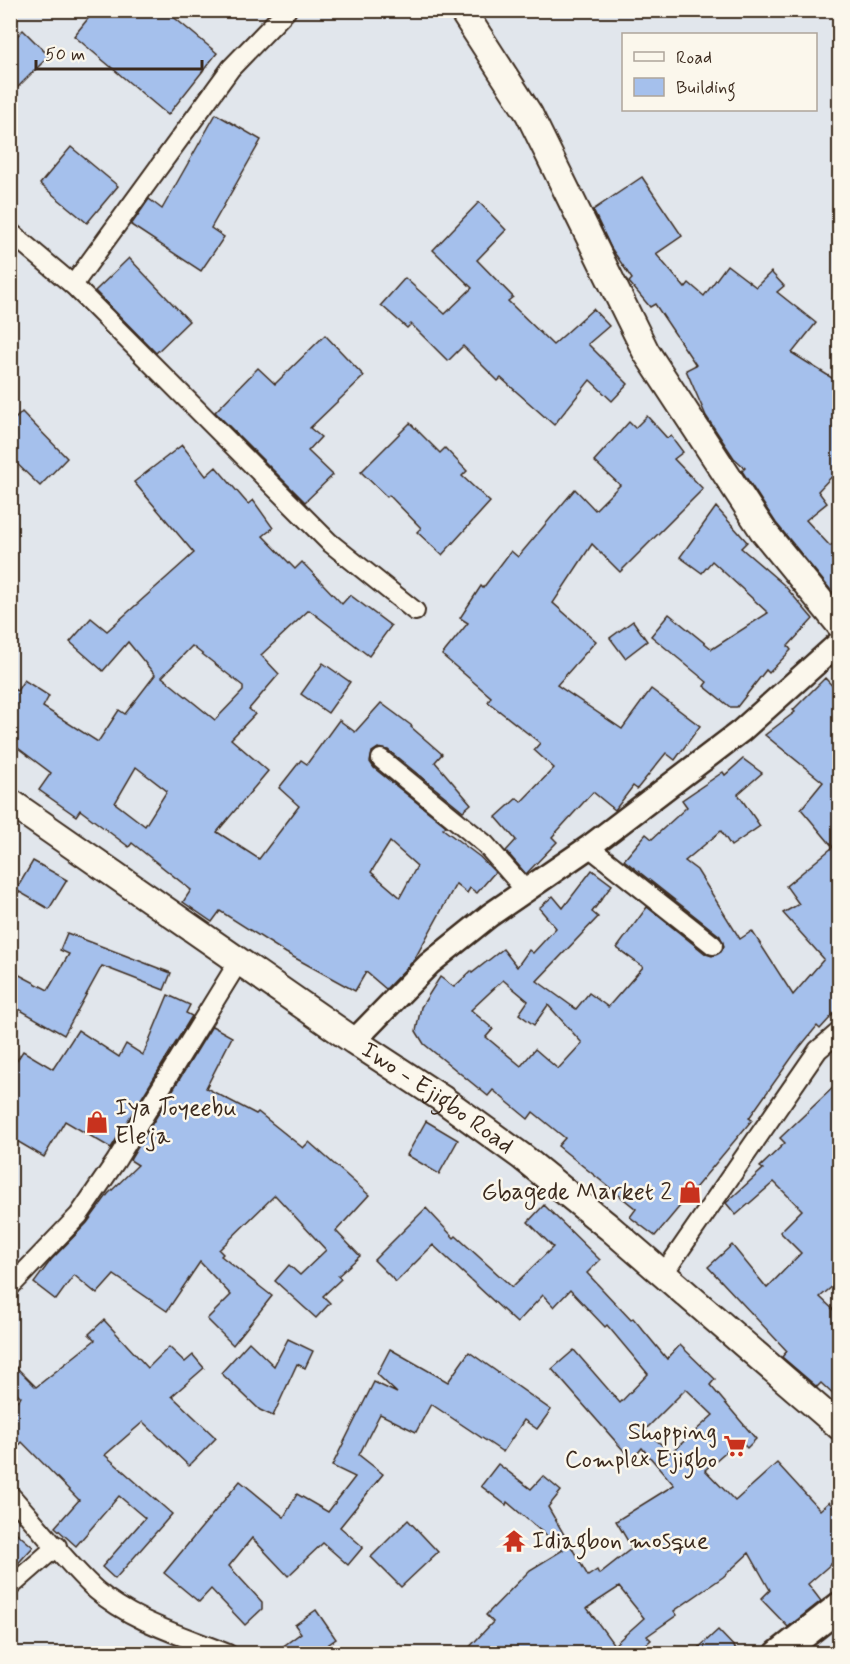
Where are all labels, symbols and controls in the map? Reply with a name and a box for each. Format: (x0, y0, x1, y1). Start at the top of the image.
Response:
scale bar (36, 33, 202, 71)
legend (622, 33, 817, 111)
text: 50 m (45, 43, 85, 67)
text: Road (676, 46, 712, 70)
text: Building (676, 76, 736, 102)
street label: Iwo - Ejigbo Road (355, 1035, 520, 1161)
place label: Iya Toyeebu Eleja (115, 1093, 237, 1152)
shop icon: Iya Toyeebu Eleja (84, 1109, 110, 1135)
place label: Gbagede Market 2 (482, 1177, 672, 1210)
shop icon: Gbagede Market 2 (677, 1179, 703, 1205)
place label: Shopping Complex Ejigbo (565, 1417, 717, 1479)
supermarket icon: Shopping Complex Ejigbo (722, 1433, 748, 1459)
place label: Idiagbon mosque (532, 1526, 709, 1560)
temple icon: Idiagbon mosque (501, 1528, 527, 1554)

